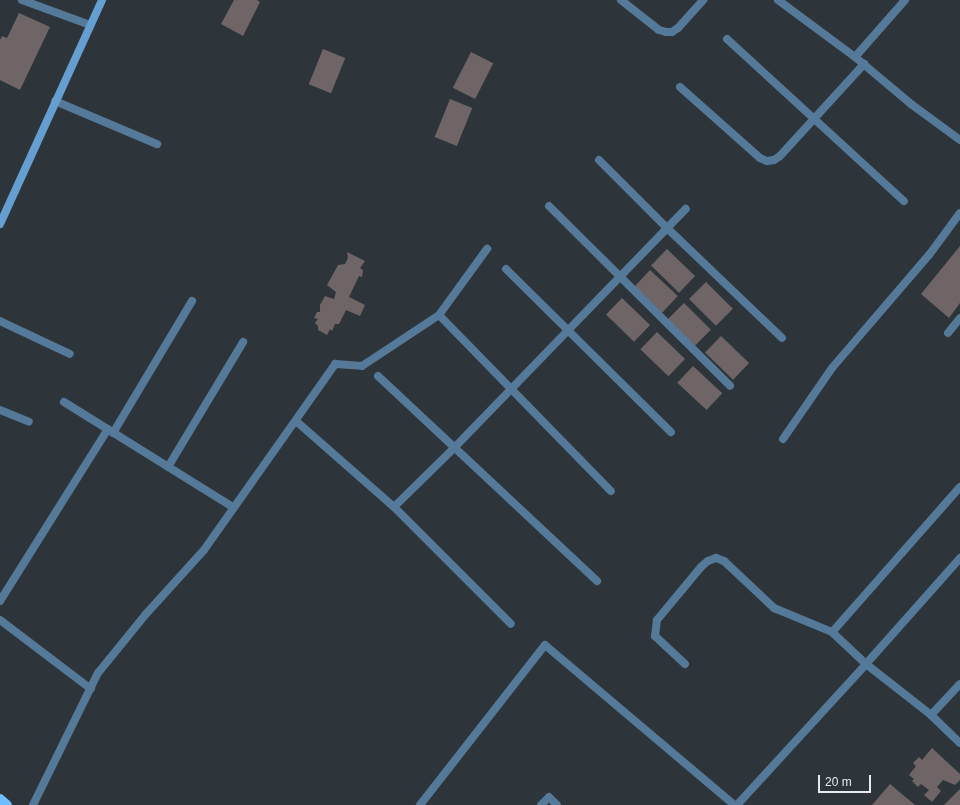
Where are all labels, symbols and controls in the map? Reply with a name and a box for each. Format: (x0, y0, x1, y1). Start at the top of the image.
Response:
scale bar (820, 767, 873, 793)
text: 20 m (825, 775, 852, 789)

